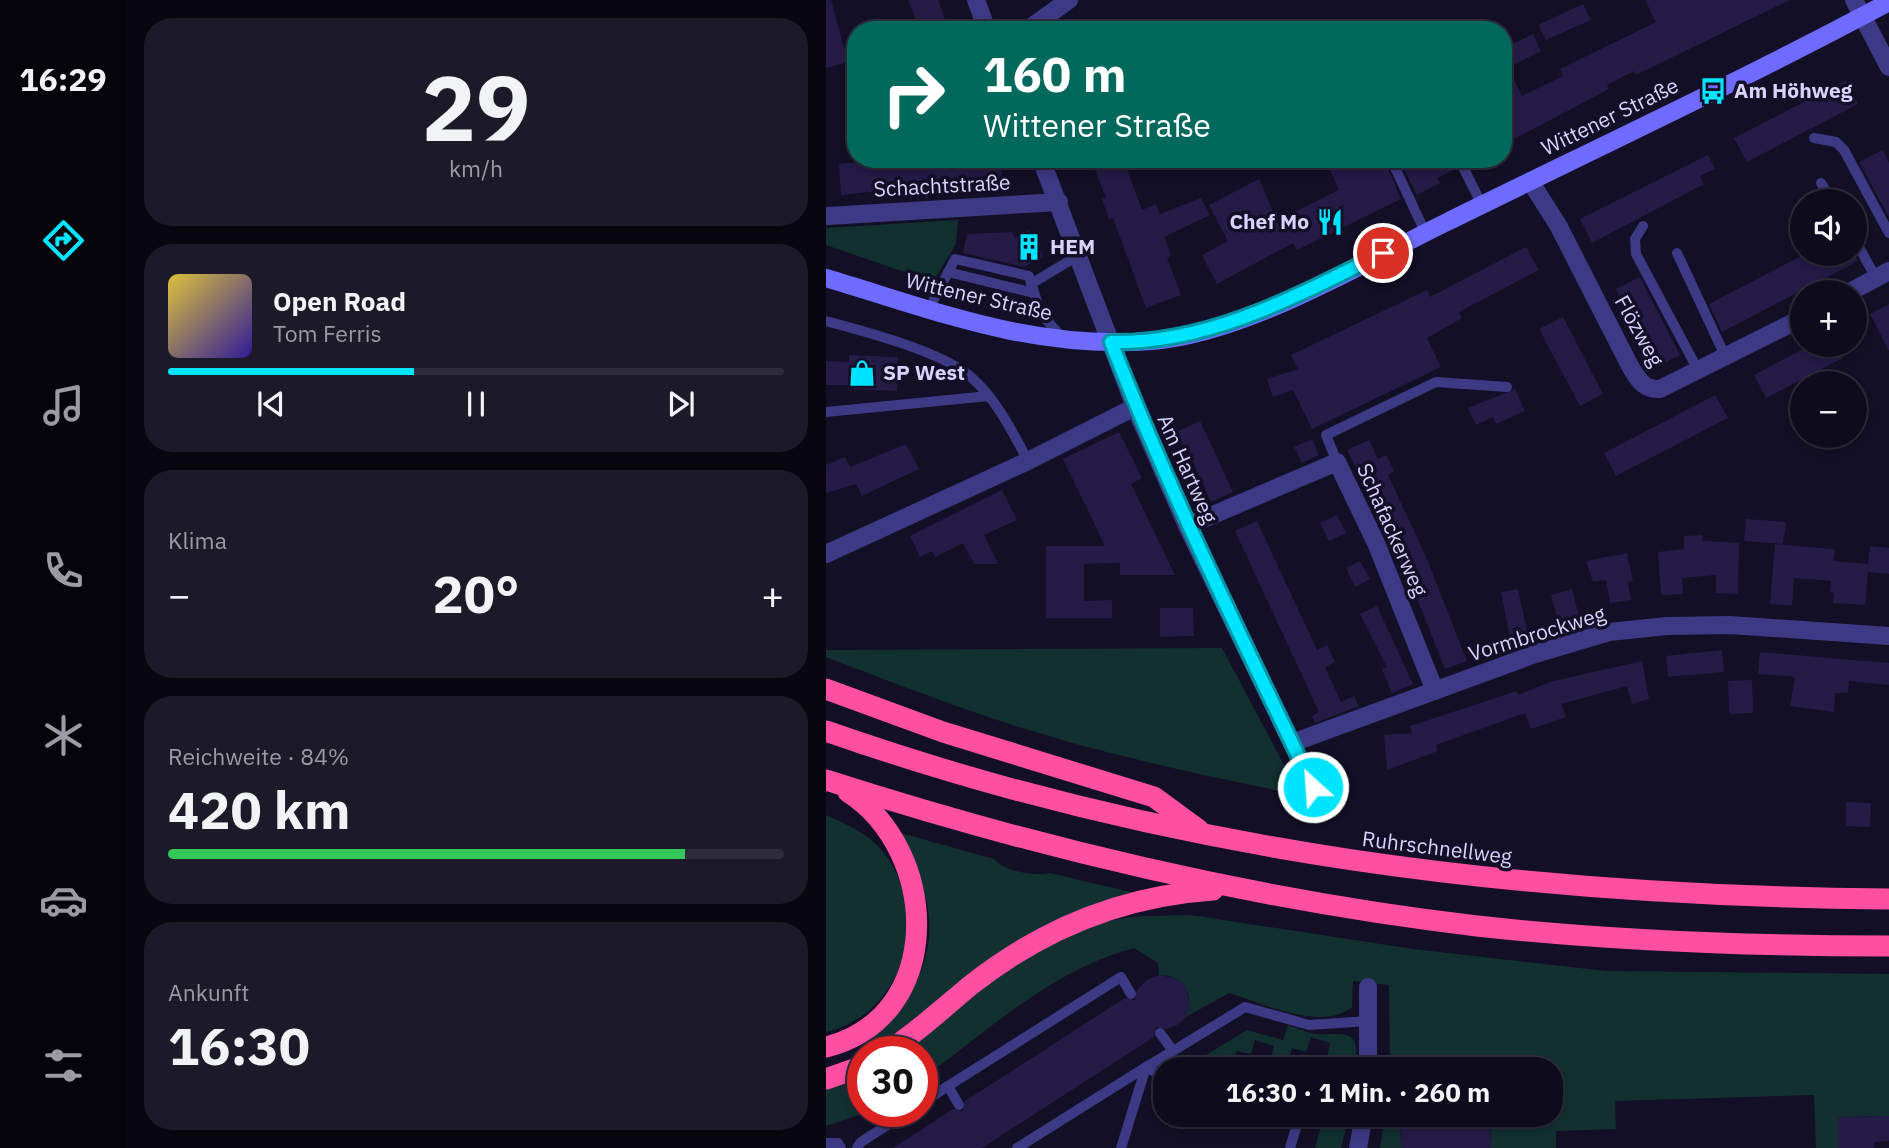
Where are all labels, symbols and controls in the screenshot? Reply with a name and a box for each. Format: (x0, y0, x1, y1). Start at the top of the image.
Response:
text: 160 m (983, 42, 1127, 105)
text: 29 (421, 48, 531, 166)
icon: right (868, 49, 959, 140)
text: 16:29 (19, 58, 107, 100)
street label: Wittener Straße (1536, 71, 1683, 161)
bus stop icon: Am Höhweg (1698, 76, 1728, 106)
place label: Am Höhweg (1734, 76, 1853, 104)
text: Wittener Straße (983, 104, 1211, 146)
text: km/h (449, 153, 503, 183)
street label: Schachtstraße (873, 167, 1011, 203)
map controls (1790, 189, 1867, 448)
button: sound (1790, 189, 1867, 266)
place label: Chef Mo (1229, 207, 1309, 235)
restaurant icon: Chef Mo (1315, 207, 1345, 237)
icon: directions (39, 216, 88, 265)
pin (1353, 223, 1413, 283)
building icon: HEM (1014, 232, 1044, 262)
place label: HEM (1050, 232, 1095, 260)
icon: arrive (1364, 234, 1402, 272)
street label: Wittener Straße (903, 266, 1055, 326)
button: + (1790, 280, 1867, 357)
text: Open Road (273, 284, 406, 318)
street label: Flözweg (1609, 290, 1671, 371)
text: Tom Ferris (273, 318, 382, 348)
shop icon: SP West (847, 358, 877, 388)
place label: SP West (883, 358, 965, 386)
button: − (1790, 371, 1867, 448)
icon: music (39, 381, 88, 430)
icon: previous (252, 385, 290, 423)
icon: pause (457, 385, 495, 423)
icon: next (662, 385, 700, 423)
street label: Am Hartweg (1151, 410, 1224, 528)
street label: Schafackerweg (1351, 458, 1435, 601)
text: Klima (168, 525, 227, 555)
icon: phone (39, 546, 88, 595)
text: 20° (433, 560, 519, 627)
text: − (168, 570, 191, 619)
text: + (761, 570, 784, 619)
street label: Vormbrockweg (1465, 599, 1609, 667)
icon: climate (39, 711, 88, 760)
text: Reichweite · 84% (168, 741, 349, 771)
position arrow (1276, 750, 1350, 824)
text: 420 km (168, 776, 350, 843)
street label: Ruhrschnellweg (1360, 824, 1514, 870)
icon: car (39, 876, 88, 925)
text: Ankunft (168, 977, 249, 1007)
text: 16:30 (168, 1012, 310, 1079)
speed limit sign: 30 (847, 1036, 938, 1127)
icon: filters (39, 1041, 88, 1090)
text: 16:30 · 1 Min. · 260 m (1226, 1075, 1490, 1109)

